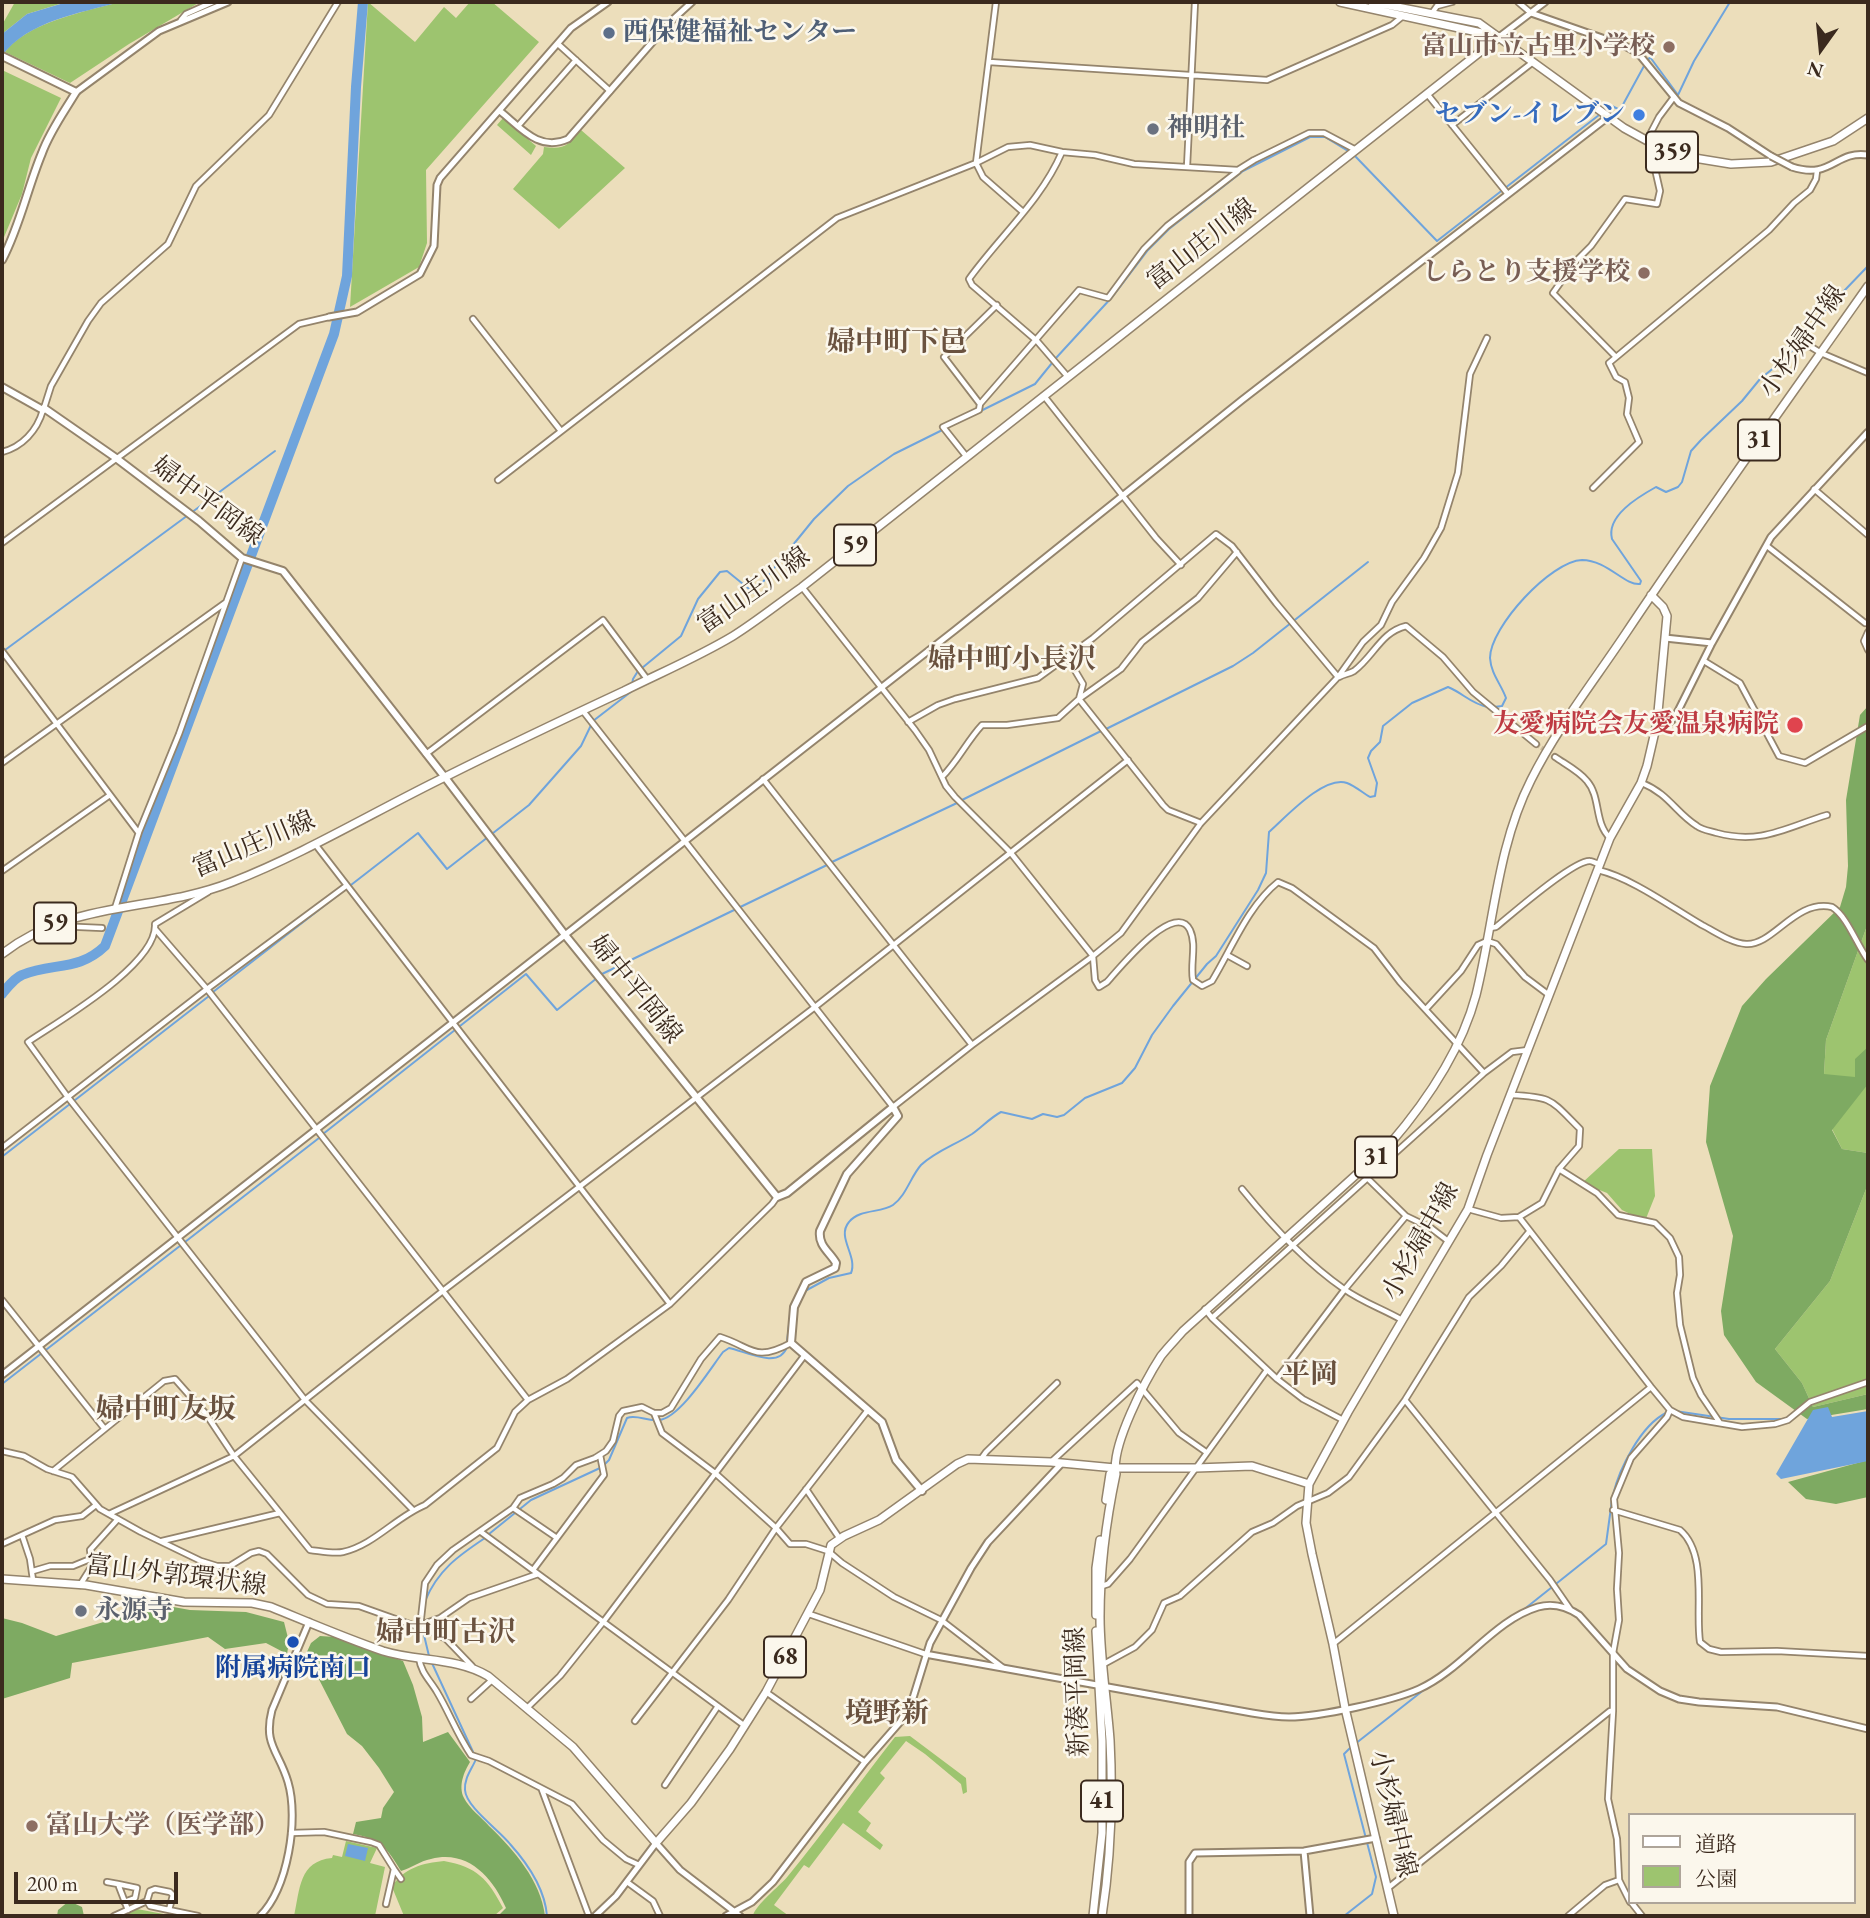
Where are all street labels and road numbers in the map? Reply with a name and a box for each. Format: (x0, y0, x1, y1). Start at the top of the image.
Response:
road number: 359 (1646, 132, 1698, 172)
street label: 富山庄川線 (1141, 193, 1263, 297)
street label: 小杉婦中線 (1753, 280, 1853, 404)
road number: 31 (1738, 419, 1780, 460)
street label: 婦中平岡線 (145, 451, 269, 553)
road number: 59 (834, 524, 876, 566)
street label: 富山庄川線 (692, 541, 816, 641)
street label: 富山庄川線 (188, 805, 320, 885)
road number: 59 (34, 903, 76, 944)
street label: 婦中平岡線 (582, 930, 688, 1050)
road number: 31 (1355, 1136, 1397, 1177)
street label: 小杉婦中線 (1376, 1178, 1466, 1306)
street label: 富山外郭環状線 (84, 1549, 268, 1603)
street label: 新湊平岡線 (1060, 1626, 1096, 1758)
road number: 68 (764, 1637, 806, 1678)
street label: 小杉婦中線 (1362, 1747, 1422, 1881)
road number: 41 (1081, 1780, 1123, 1822)

